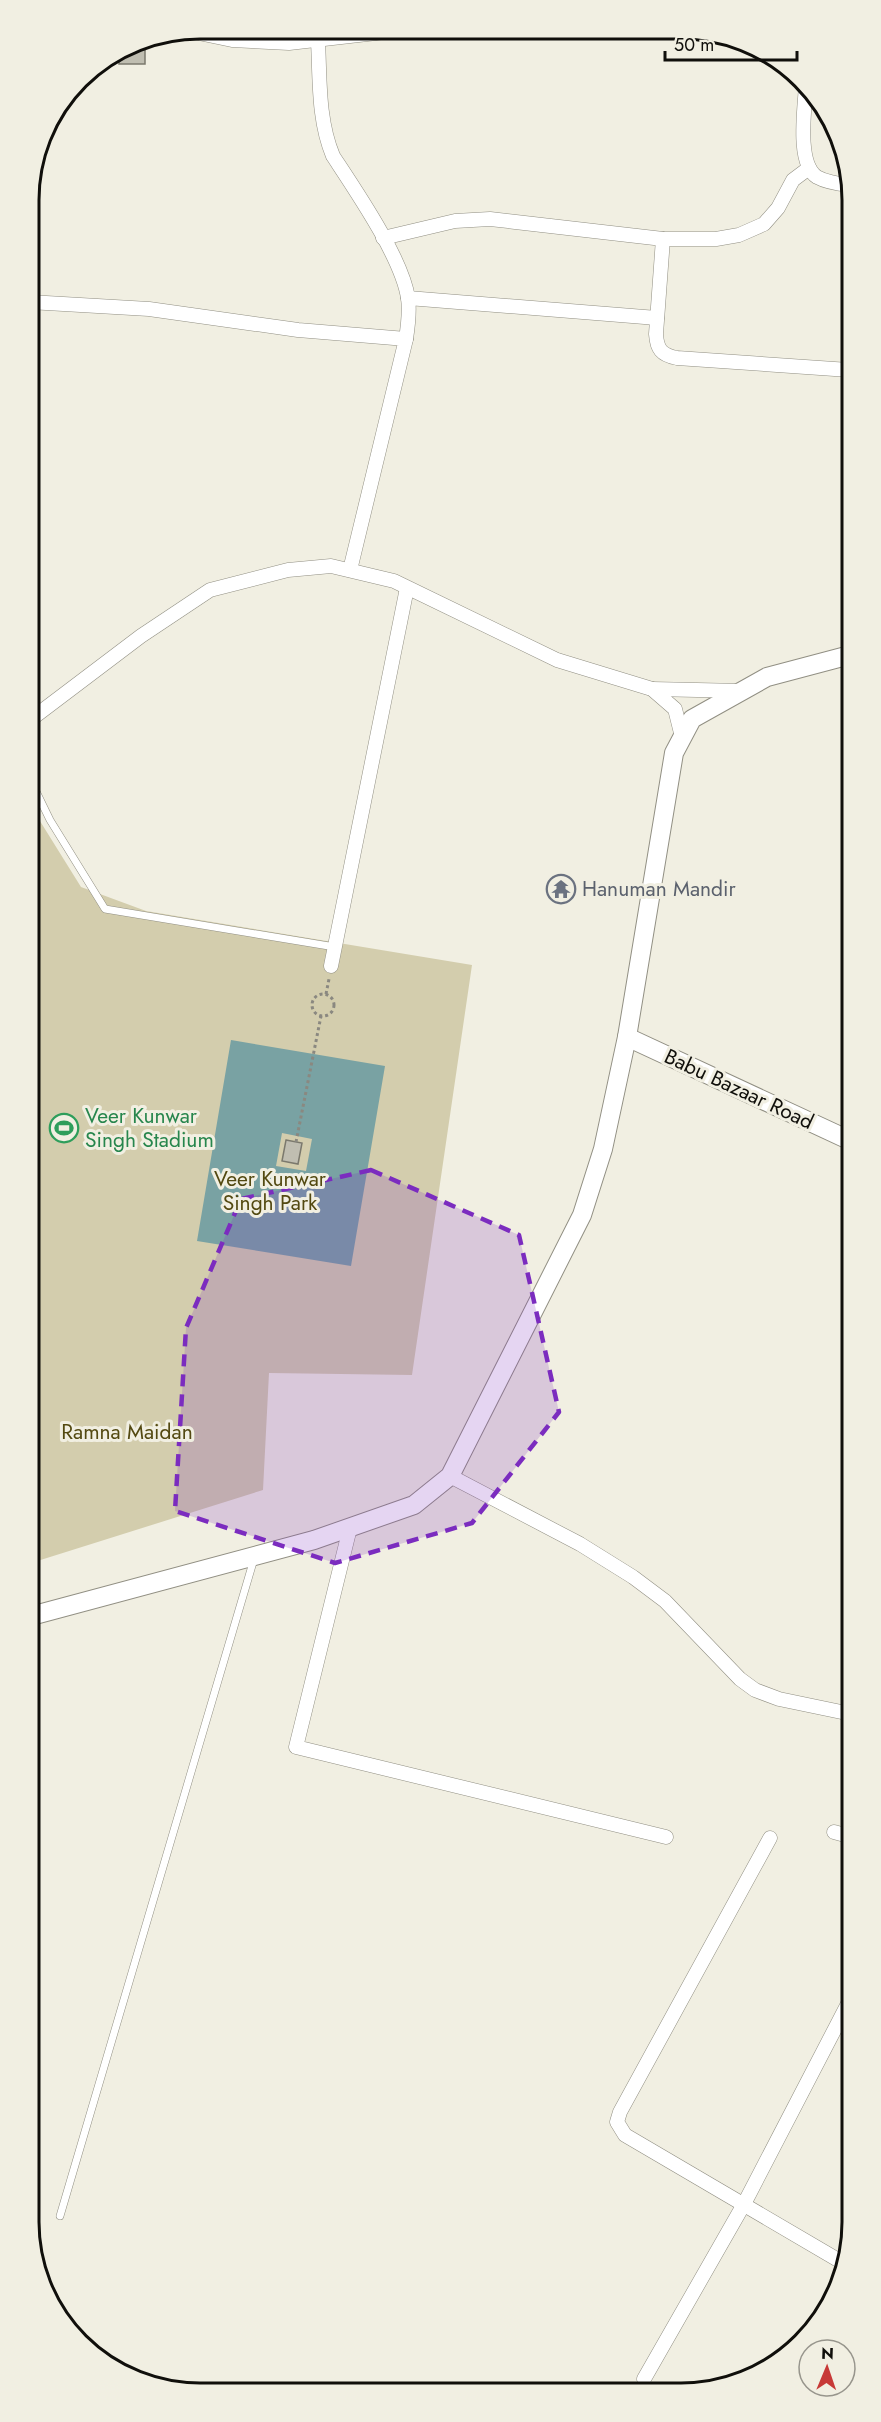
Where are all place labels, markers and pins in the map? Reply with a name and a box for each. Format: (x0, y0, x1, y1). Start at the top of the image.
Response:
temple icon: Hanuman Mandir (545, 873, 577, 905)
place label: Hanuman Mandir (582, 874, 737, 904)
place label: Veer Kunwar Singh Stadium (85, 1101, 214, 1155)
sports icon: Veer Kunwar Singh Stadium (48, 1112, 80, 1144)

